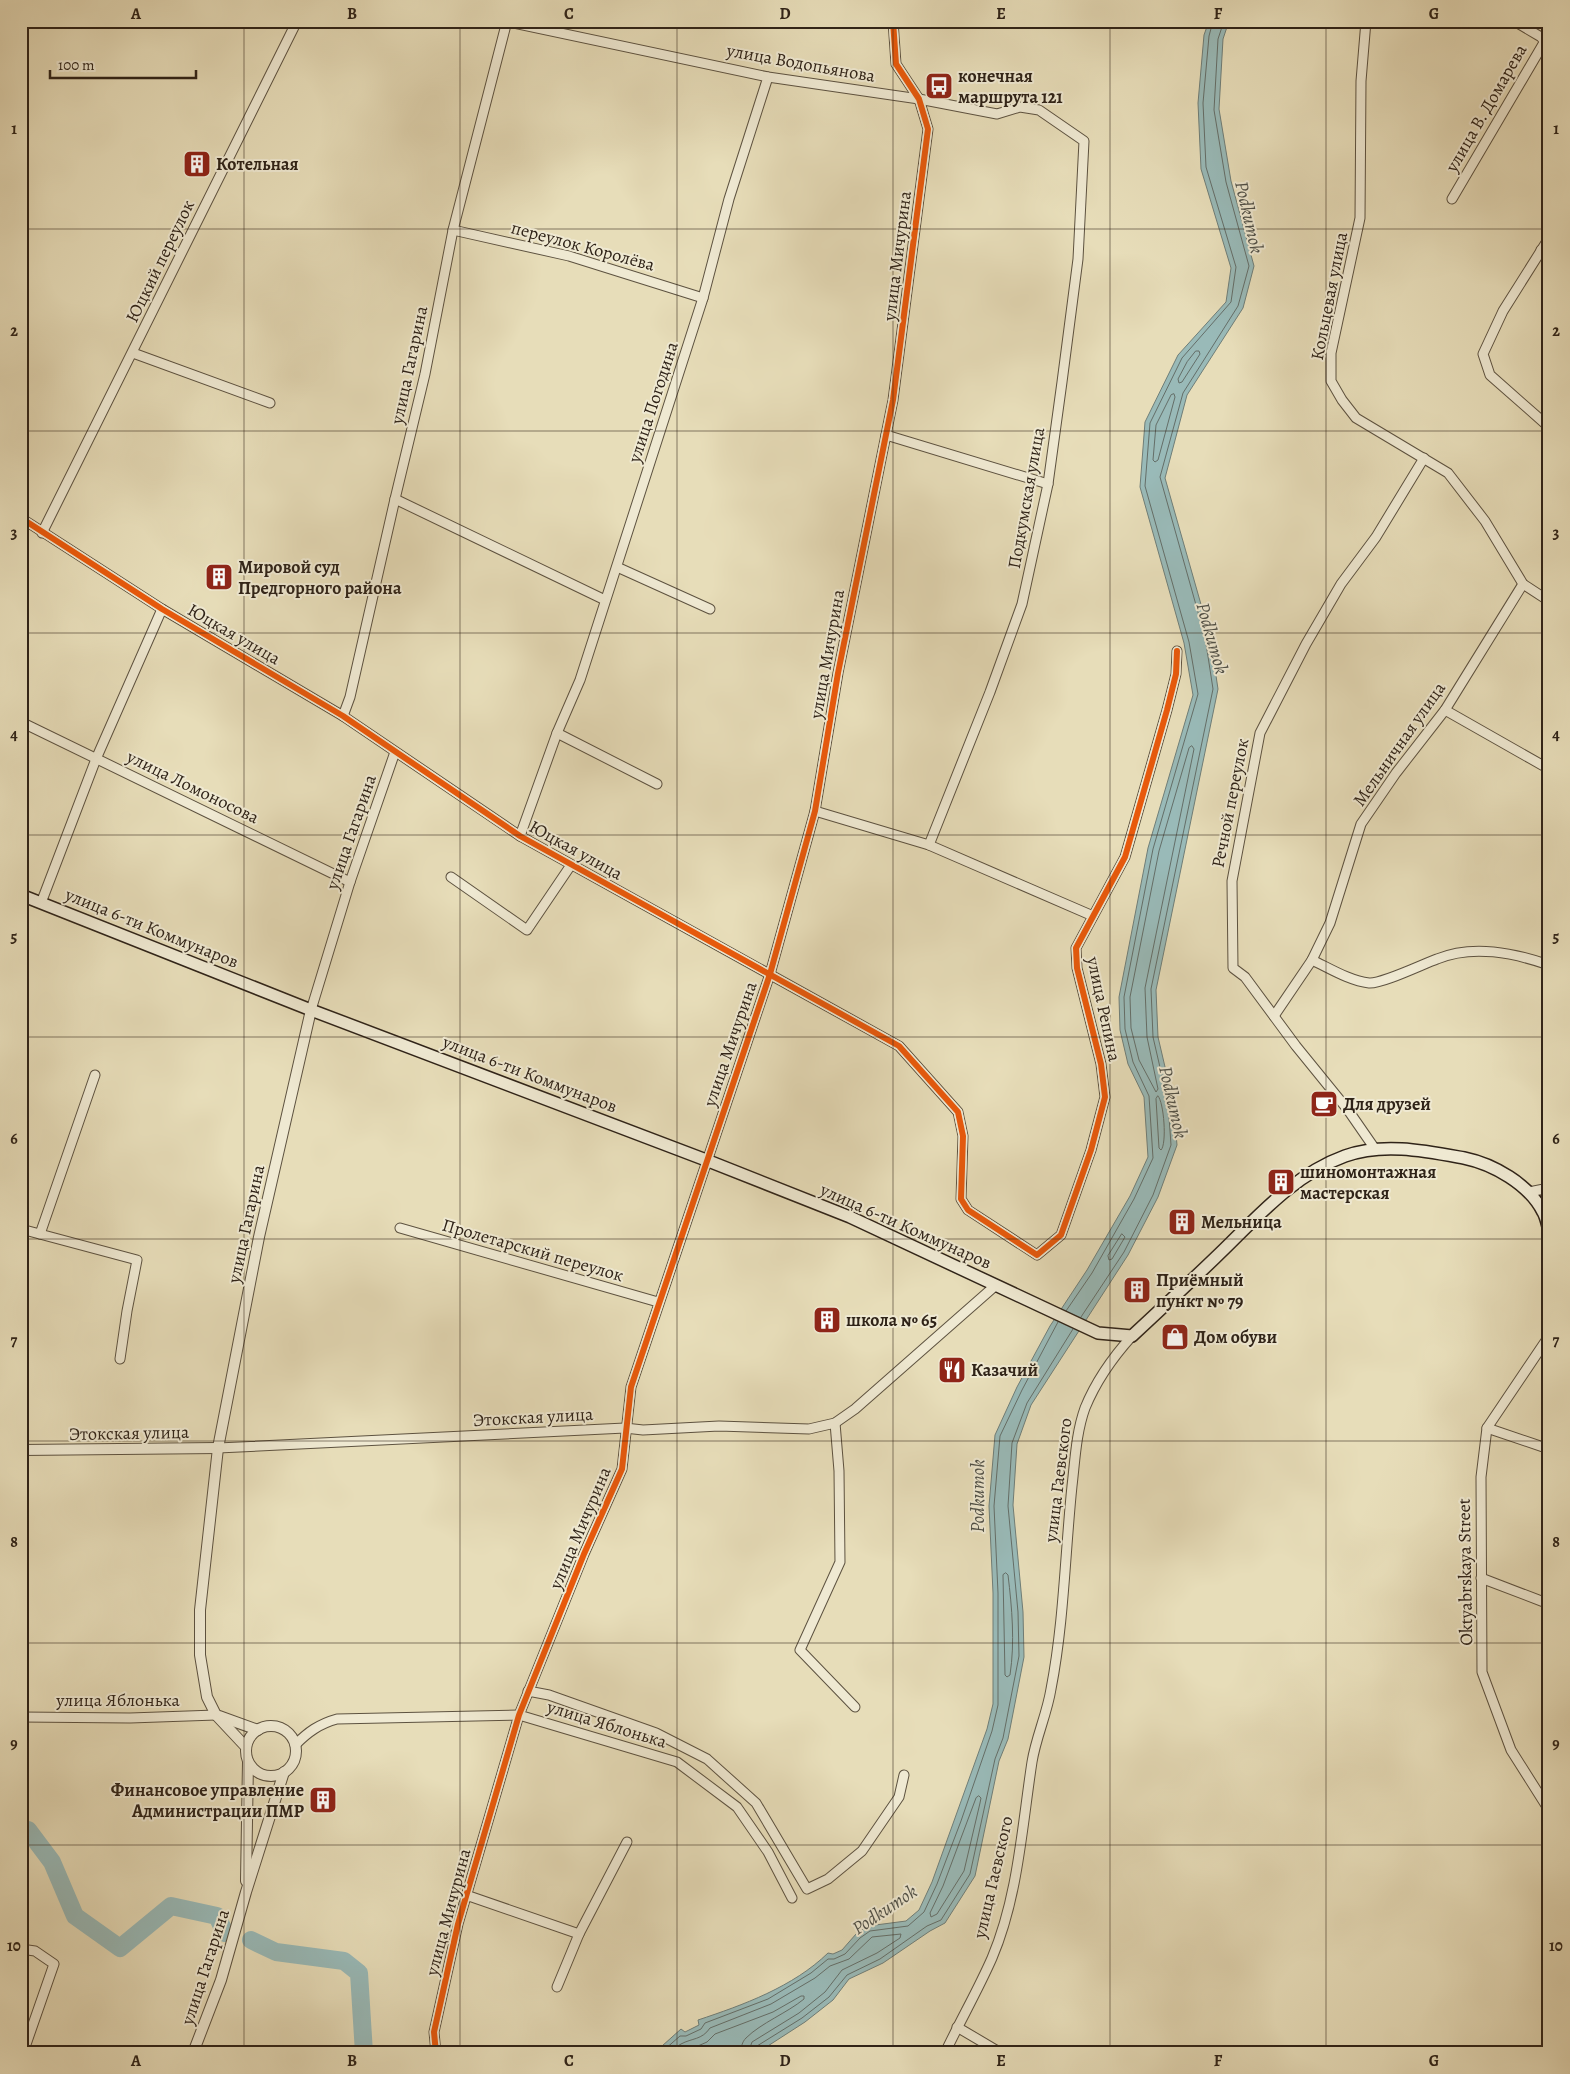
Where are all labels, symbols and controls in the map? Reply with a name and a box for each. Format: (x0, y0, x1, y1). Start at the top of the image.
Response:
text: A (130, 3, 142, 25)
text: B (347, 3, 357, 25)
text: C (564, 3, 574, 25)
text: D (779, 3, 791, 25)
text: E (996, 3, 1006, 25)
text: F (1214, 3, 1223, 25)
text: G (1429, 3, 1439, 25)
street label: улица Водопьянова (724, 38, 878, 88)
street label: улица В. Домарева (1439, 39, 1533, 177)
scale bar (50, 48, 196, 80)
text: 100 m (58, 55, 95, 75)
place label: конечная маршрута 121 (958, 64, 1063, 109)
bus stop icon: конечная маршрута 121 (924, 71, 954, 101)
text: 1 (11, 118, 17, 140)
text: 1 (1553, 118, 1559, 140)
building icon: Котельная (182, 149, 212, 179)
place label: Котельная (216, 152, 299, 176)
water label: Podkumok (1228, 178, 1270, 256)
street label: улица Мичурина (877, 189, 917, 323)
street label: Юцкий переулок (120, 196, 200, 326)
street label: переулок Королёва (508, 215, 658, 277)
street label: Кольцевая улица (1305, 229, 1353, 362)
street label: улица Гагарина (385, 303, 433, 427)
text: 2 (10, 320, 18, 342)
text: 2 (1552, 320, 1560, 342)
street label: улица Погодина (622, 338, 684, 466)
street label: Подкумская улица (1002, 425, 1050, 571)
text: 3 (11, 522, 18, 544)
text: 3 (1553, 522, 1560, 544)
place label: Мировой суд Предгорного района (238, 555, 402, 600)
building icon: Мировой суд Предгорного района (204, 562, 234, 592)
street label: улица Мичурина (804, 587, 850, 721)
street label: Юцкая улица (183, 598, 285, 671)
water label: Podkumok (1189, 599, 1235, 677)
street label: Мельничная улица (1347, 677, 1451, 811)
text: 4 (10, 724, 18, 746)
text: 4 (1552, 724, 1560, 746)
street label: Речной переулок (1206, 736, 1254, 870)
street label: улица Ломоносова (122, 744, 264, 830)
street label: улица Гагарина (320, 771, 382, 894)
street label: Юцкая улица (525, 814, 628, 886)
street label: улица 6-ти Коммунаров (61, 882, 242, 974)
text: 5 (11, 926, 18, 948)
text: 5 (1553, 926, 1560, 948)
street label: улица Репина (1081, 953, 1127, 1064)
street label: улица Мичурина (697, 978, 763, 1111)
street label: улица 6-ти Коммунаров (438, 1029, 621, 1118)
water label: Podkumok (1152, 1063, 1194, 1141)
cafe icon: Для друзей (1309, 1089, 1339, 1119)
place label: Для друзей (1343, 1092, 1431, 1116)
text: 6 (10, 1128, 18, 1150)
text: 6 (1552, 1128, 1560, 1150)
place label: шиномонтажная мастерская (1300, 1160, 1436, 1205)
street label: улица Гагарина (222, 1162, 270, 1286)
building icon: шиномонтажная мастерская (1266, 1167, 1296, 1197)
street label: улица 6-ти Коммунаров (816, 1177, 995, 1275)
building icon: Мельница (1167, 1207, 1197, 1237)
place label: Мельница (1201, 1210, 1282, 1234)
street label: Пролетарский переулок (439, 1213, 627, 1287)
place label: Приёмный пункт № 79 (1156, 1268, 1244, 1313)
building icon: Приёмный пункт № 79 (1122, 1275, 1152, 1305)
building icon: школа № 65 (812, 1305, 842, 1335)
place label: школа № 65 (846, 1308, 937, 1332)
shop icon: Дом обуви (1160, 1322, 1190, 1352)
place label: Дом обуви (1194, 1325, 1277, 1349)
text: 7 (11, 1330, 18, 1352)
text: 7 (1553, 1330, 1560, 1352)
restaurant icon: Казачий (937, 1355, 967, 1385)
place label: Казачий (971, 1358, 1038, 1382)
street label: Этокская улица (472, 1402, 594, 1432)
street label: улица Гаевского (1038, 1417, 1078, 1544)
street label: Этокская улица (69, 1420, 190, 1446)
water label: Podkumok (965, 1459, 991, 1533)
street label: улица Мичурина (543, 1463, 617, 1594)
street label: Oktyabrskaya Street (1452, 1498, 1478, 1646)
text: 8 (10, 1531, 18, 1553)
text: 8 (1552, 1531, 1560, 1553)
street label: улица Яблонька (55, 1688, 181, 1712)
street label: улица Яблонька (543, 1694, 670, 1754)
text: 9 (10, 1733, 18, 1755)
text: 9 (1552, 1733, 1560, 1755)
place label: Финансовое управление Администрации ПМР (111, 1778, 305, 1823)
building icon: Финансовое управление Администрации ПМР (308, 1785, 338, 1815)
street label: улица Гаевского (967, 1813, 1019, 1942)
street label: улица Мичурина (419, 1845, 477, 1979)
water label: Podkumok (847, 1878, 922, 1941)
street label: улица Гагарина (175, 1905, 235, 2029)
text: 10 (7, 1935, 21, 1957)
text: 10 (1549, 1935, 1563, 1957)
text: A (130, 2050, 142, 2072)
text: B (347, 2050, 357, 2072)
text: C (564, 2050, 574, 2072)
text: D (779, 2050, 791, 2072)
text: E (996, 2050, 1006, 2072)
text: F (1214, 2050, 1223, 2072)
text: G (1429, 2050, 1439, 2072)

